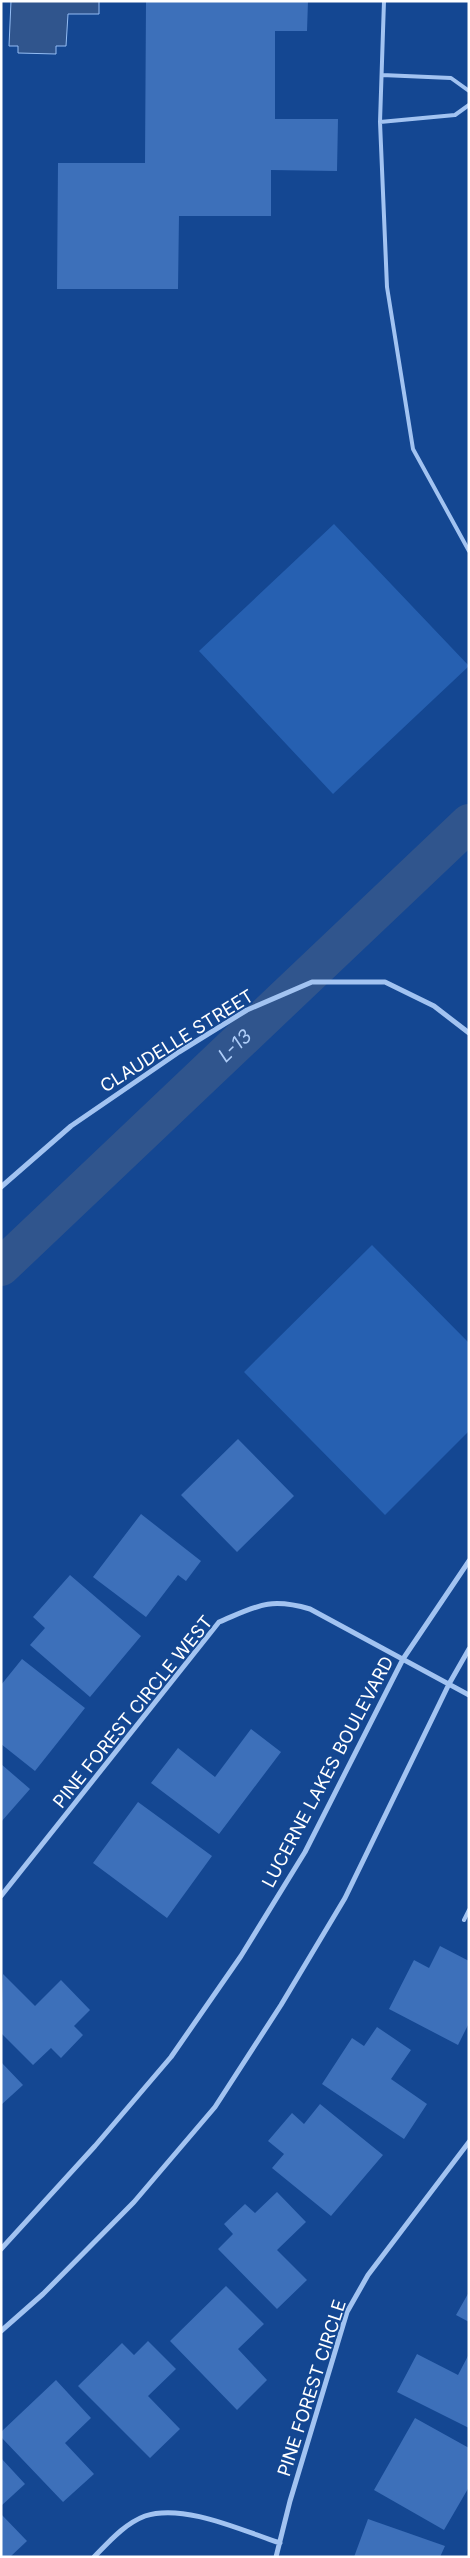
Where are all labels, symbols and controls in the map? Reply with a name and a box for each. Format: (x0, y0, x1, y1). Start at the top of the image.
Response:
street label: CLAUDELLE STREET (96, 985, 257, 1096)
water label: L-13 (213, 1024, 257, 1067)
street label: PINE FOREST CIRCLE WEST (49, 1611, 217, 1812)
street label: LUCERNE LAKES BOULEVARD (258, 1653, 398, 1891)
street label: PINE FOREST CIRCLE (273, 2297, 350, 2479)

